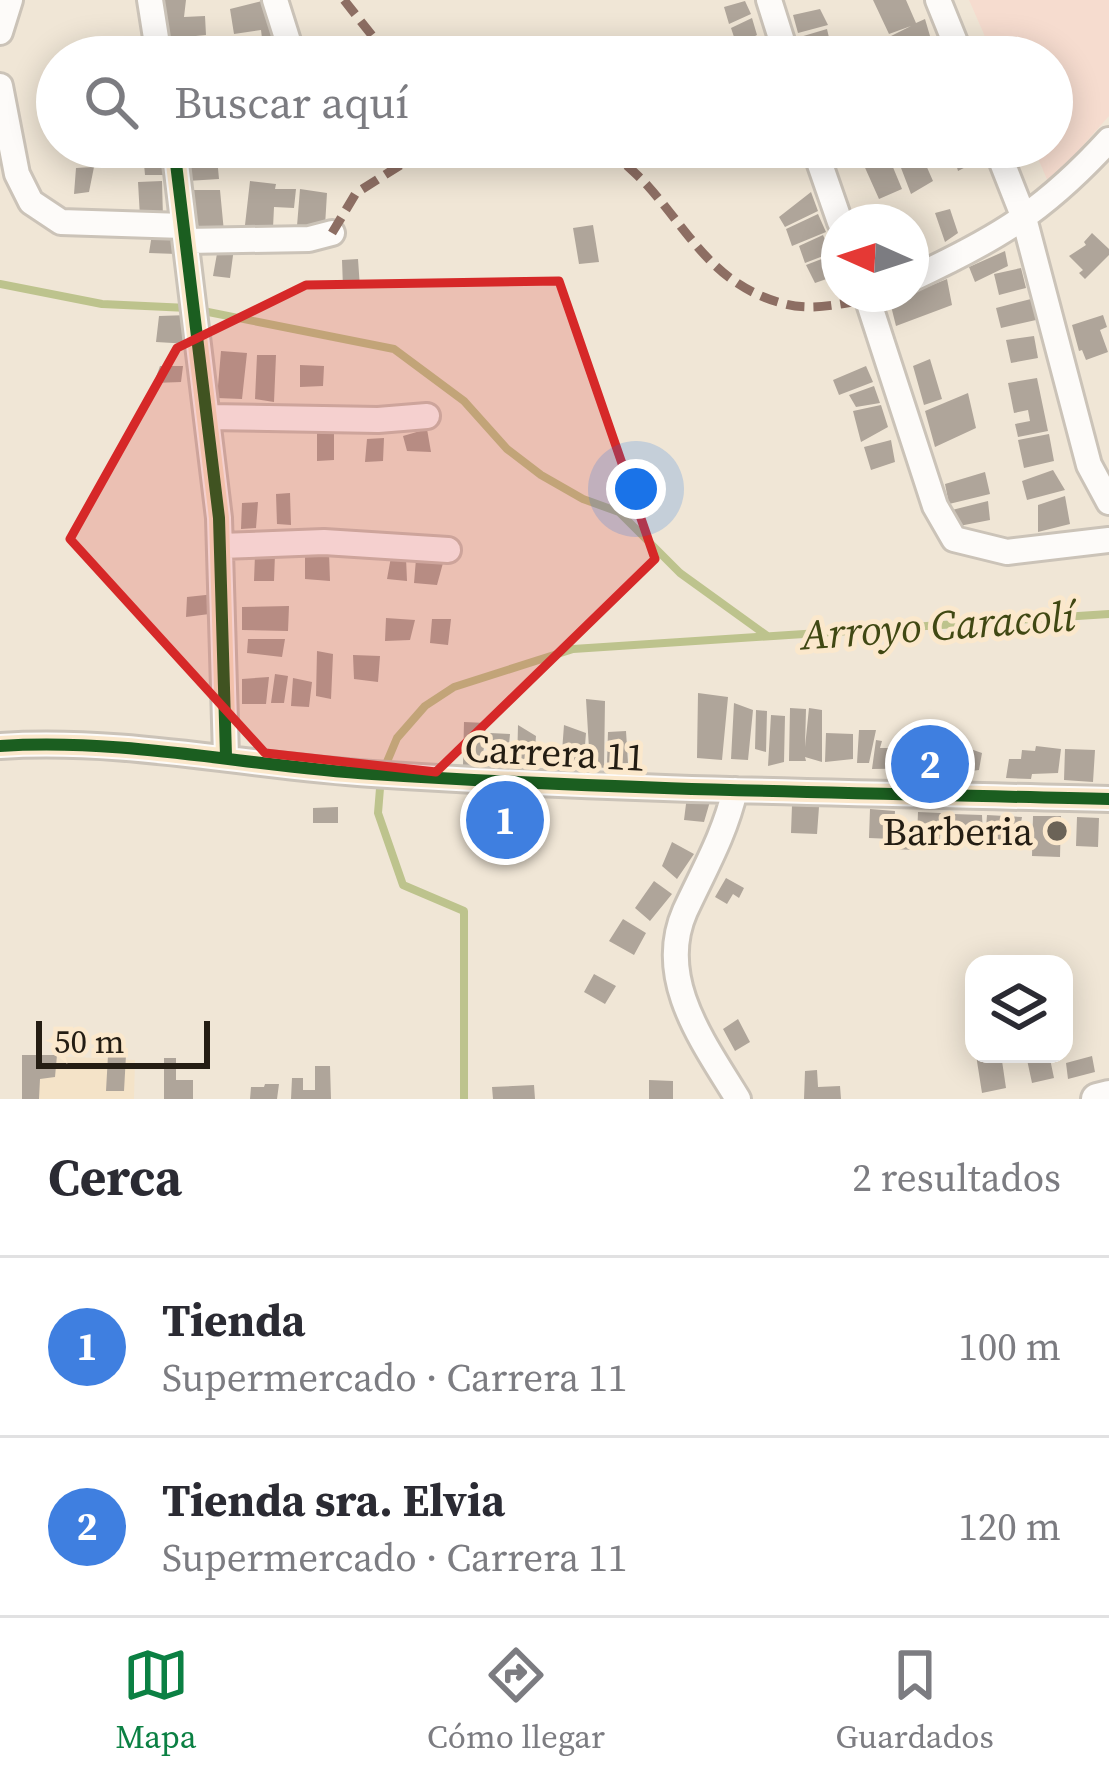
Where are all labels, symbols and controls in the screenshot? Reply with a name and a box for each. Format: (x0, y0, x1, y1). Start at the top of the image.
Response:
search box (36, 36, 1073, 168)
icon: search (78, 69, 144, 135)
text: Buscar aquí (174, 71, 409, 133)
north arrow (821, 204, 929, 312)
your location (606, 459, 666, 519)
water label: Arroyo Caracolí (797, 586, 1079, 664)
pin: 2 (891, 719, 969, 809)
street label: Carrera 11 (463, 721, 647, 784)
pin: 1 (466, 775, 544, 865)
place label: Barberia (882, 805, 1033, 858)
marker: Barberia (1044, 818, 1070, 844)
map controls (965, 955, 1073, 1063)
button: layers (965, 955, 1073, 1063)
scale bar (36, 1015, 210, 1068)
text: 50 m (54, 1019, 124, 1064)
text: Cerca (48, 1142, 182, 1212)
text: 2 resultados (852, 1151, 1061, 1204)
text: Tienda (162, 1289, 305, 1351)
text: 1 (76, 1320, 98, 1373)
text: 100 m (958, 1320, 1061, 1373)
text: Supermercado · Carrera 11 (162, 1351, 627, 1404)
text: Tienda sra. Elvia (162, 1469, 505, 1531)
text: 2 (76, 1500, 98, 1553)
text: 120 m (958, 1500, 1061, 1553)
text: Supermercado · Carrera 11 (162, 1531, 627, 1584)
tab: Mapa (115, 1642, 197, 1759)
tab: Cómo llegar (427, 1642, 605, 1759)
tab: Guardados (835, 1642, 994, 1759)

